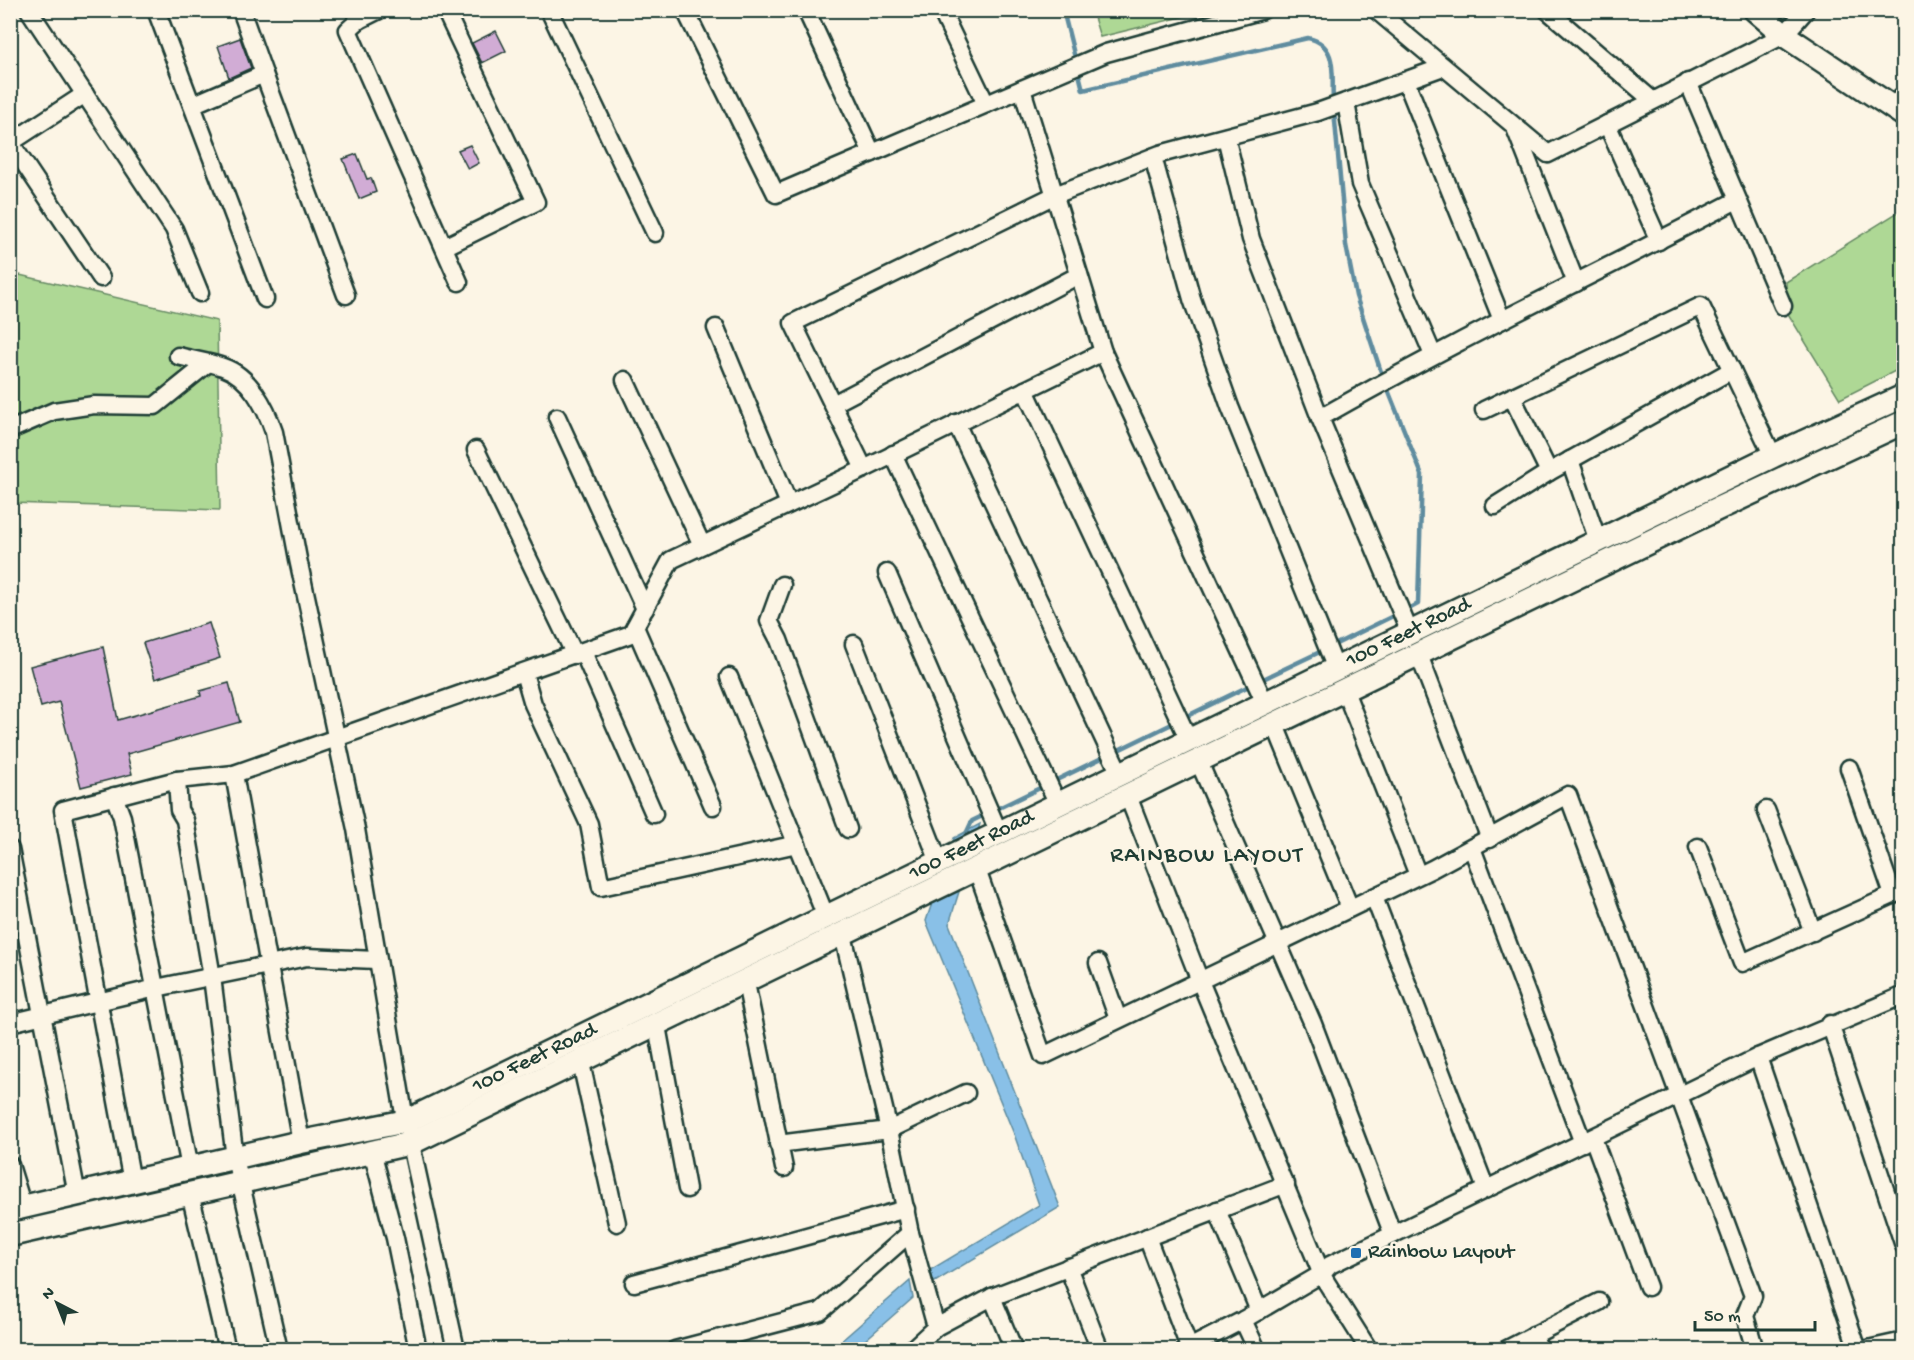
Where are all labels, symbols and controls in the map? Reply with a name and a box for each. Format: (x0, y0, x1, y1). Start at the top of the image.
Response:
street label: 100 Feet Road (1341, 591, 1477, 675)
street label: 100 Feet Road (904, 804, 1040, 888)
district label: RAINBOW LAYOUT (1110, 842, 1304, 871)
street label: 100 Feet Road (467, 1017, 603, 1101)
place label: Rainbow Layout (1368, 1240, 1516, 1266)
marker: Rainbow Layout (1349, 1246, 1363, 1260)
north arrow (27, 1273, 87, 1333)
text: N (39, 1284, 60, 1305)
scale bar (1695, 1294, 1815, 1332)
text: 50 m (1704, 1307, 1741, 1328)

